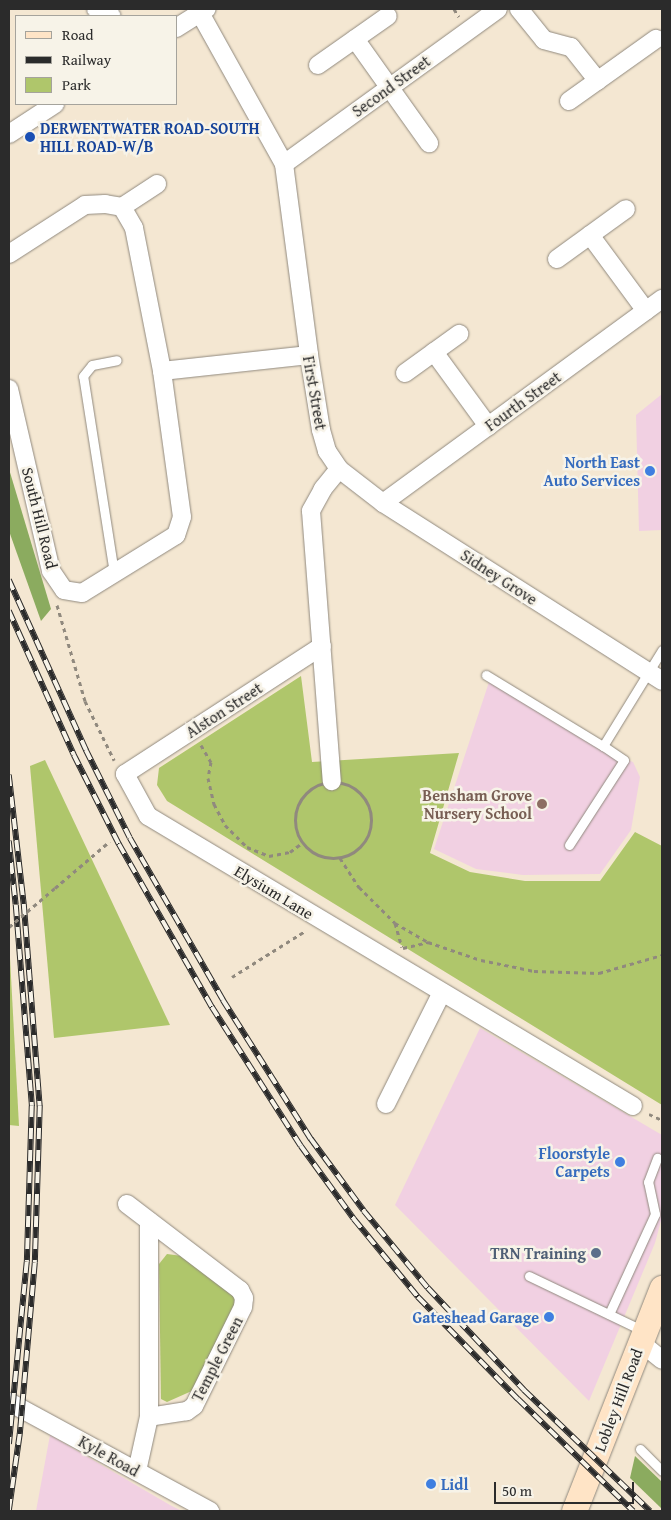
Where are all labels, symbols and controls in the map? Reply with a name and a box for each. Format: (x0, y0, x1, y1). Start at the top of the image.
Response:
legend (15, 15, 178, 105)
text: Road (62, 24, 93, 45)
text: Railway (62, 49, 111, 70)
street label: Second Street (348, 51, 434, 121)
text: Park (62, 74, 91, 95)
place label: DERWENTWATER ROAD-SOUTH HILL ROAD-W/B (40, 118, 260, 156)
marker: DERWENTWATER ROAD-SOUTH HILL ROAD-W/B (24, 131, 36, 143)
street label: First Street (299, 354, 331, 432)
street label: Fourth Street (481, 367, 565, 435)
place label: North East Auto Services (544, 452, 640, 490)
street label: South Hill Road (18, 465, 62, 571)
marker: North East Auto Services (644, 465, 656, 477)
street label: Sidney Grove (457, 545, 541, 609)
street label: Alston Street (182, 678, 266, 742)
place label: Bensham Grove Nursery School (422, 785, 532, 823)
marker: Bensham Grove Nursery School (536, 798, 548, 810)
street label: Elysium Lane (231, 861, 317, 923)
place label: Floorstyle Carpets (538, 1143, 610, 1181)
marker: Floorstyle Carpets (614, 1156, 626, 1168)
place label: TRN Training (490, 1243, 586, 1263)
marker: TRN Training (590, 1247, 602, 1259)
place label: Gateshead Garage (412, 1307, 539, 1327)
marker: Gateshead Garage (543, 1311, 555, 1323)
street label: Temple Green (187, 1313, 247, 1405)
street label: Lobley Hill Road (590, 1346, 646, 1454)
street label: Kyle Road (75, 1431, 143, 1481)
scale bar (496, 1472, 636, 1504)
place label: Lidl (441, 1474, 468, 1494)
marker: Lidl (425, 1478, 437, 1490)
text: 50 m (502, 1480, 532, 1501)

